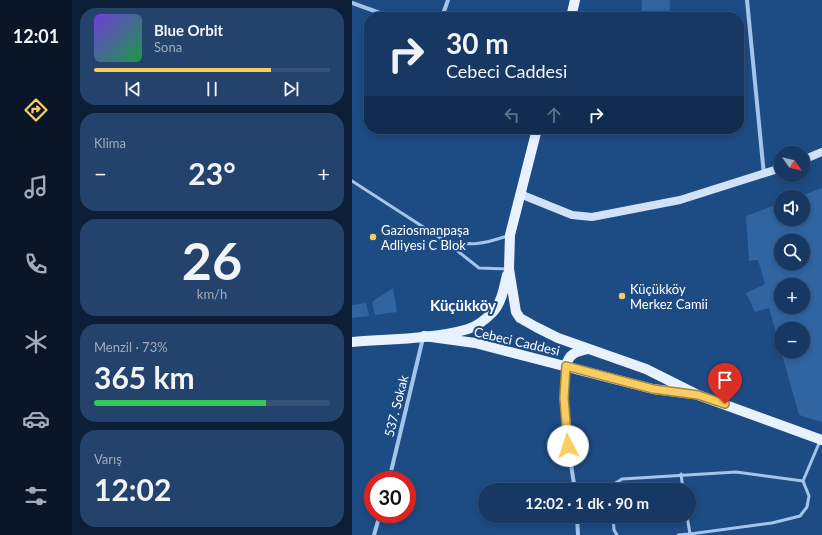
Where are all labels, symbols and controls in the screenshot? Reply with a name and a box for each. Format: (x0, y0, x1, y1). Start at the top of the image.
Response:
text: Blue Orbit (154, 21, 223, 39)
text: 12:01 (13, 25, 59, 47)
text: 30 m (446, 26, 509, 60)
icon: right (380, 28, 432, 80)
text: Sona (154, 39, 182, 55)
text: Cebeci Caddesi (446, 60, 567, 82)
icon: previous (122, 78, 144, 100)
icon: pause (201, 78, 223, 100)
icon: next (280, 78, 302, 100)
icon: directions (22, 96, 50, 124)
icon: left (501, 104, 523, 126)
icon: ahead (543, 104, 565, 126)
icon: right (585, 104, 607, 126)
text: Klima (94, 135, 126, 151)
north arrow (774, 146, 810, 182)
map controls (774, 146, 810, 358)
text: 23° (188, 155, 236, 191)
text: − (94, 160, 107, 187)
text: + (317, 160, 330, 187)
icon: music (22, 173, 50, 201)
button: sound (774, 190, 810, 226)
place label: Gaziosmanpaşa Adliyesi C Blok (381, 222, 469, 253)
text: 26 (182, 229, 242, 291)
marker: Gaziosmanpaşa Adliyesi C Blok (368, 232, 378, 242)
button: search (774, 234, 810, 270)
icon: phone (22, 250, 50, 278)
button: + (774, 278, 810, 314)
place label: Küçükköy Merkez Camii (630, 281, 708, 312)
text: km/h (197, 286, 227, 302)
marker: Küçükköy Merkez Camii (617, 291, 627, 301)
district label: Küçükköy (430, 296, 496, 314)
button: − (774, 322, 810, 358)
street label: Cebeci Caddesi (473, 323, 561, 359)
icon: climate (22, 328, 50, 356)
text: Menzil · 73% (94, 339, 168, 355)
text: 365 km (94, 359, 195, 395)
pin (708, 363, 742, 404)
icon: arrive (714, 369, 736, 391)
street label: 537. Sokak (381, 373, 411, 439)
icon: car (22, 405, 50, 433)
position arrow (547, 425, 589, 467)
text: Varış (94, 451, 122, 467)
text: 12:02 (94, 471, 171, 507)
speed limit sign: 30 (364, 471, 416, 523)
icon: filters (22, 482, 50, 510)
text: 12:02 · 1 dk · 90 m (525, 494, 649, 512)

